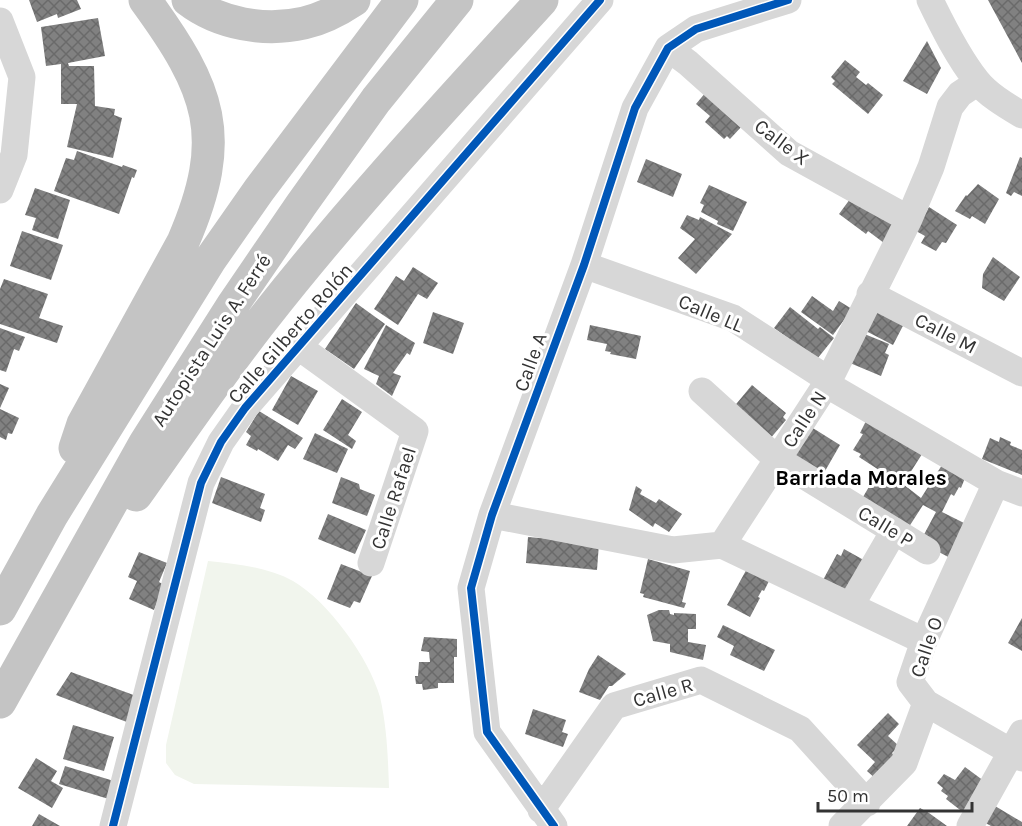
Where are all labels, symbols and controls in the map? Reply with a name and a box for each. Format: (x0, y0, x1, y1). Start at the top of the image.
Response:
street label: Calle X (750, 114, 814, 170)
street label: Autopista Luis A. Ferré (147, 250, 276, 431)
street label: Calle Gilberto Rolón (223, 259, 358, 408)
street label: Calle LL (675, 290, 747, 338)
street label: Calle M (911, 308, 981, 359)
street label: Calle A (509, 330, 552, 395)
street label: Calle N (778, 387, 831, 452)
street label: Calle Rafael (366, 444, 421, 552)
district label: Barriada Morales (775, 466, 947, 490)
street label: Calle P (854, 501, 918, 552)
street label: Calle O (905, 614, 948, 680)
street label: Calle R (630, 673, 696, 712)
scale bar (818, 775, 972, 813)
text: 50 m (827, 785, 869, 807)

